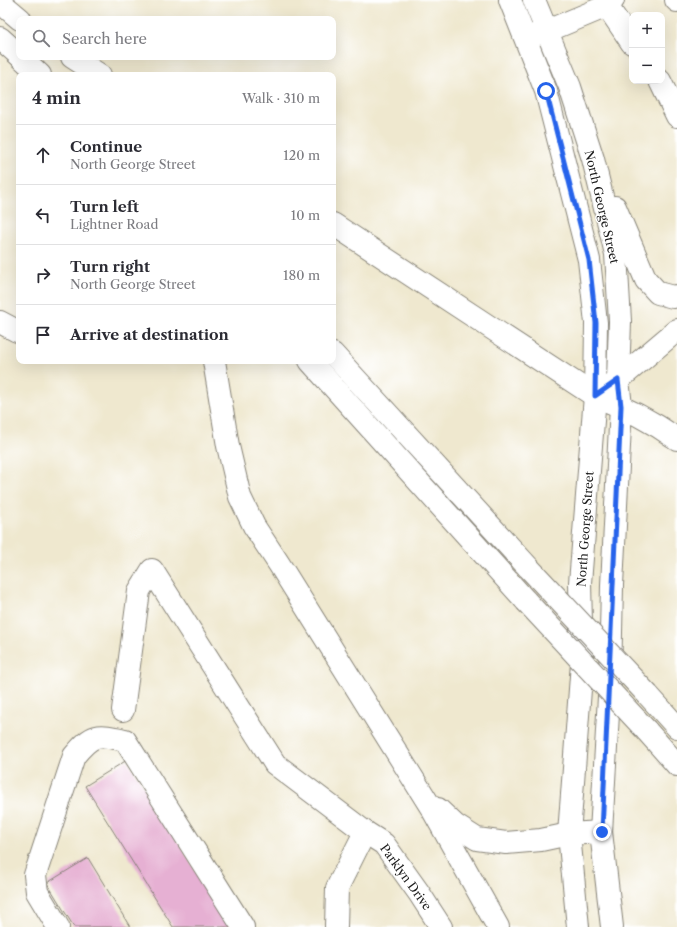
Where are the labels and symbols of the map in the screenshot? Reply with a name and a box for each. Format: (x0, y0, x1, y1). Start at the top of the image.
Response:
route start (537, 82, 555, 100)
street label: North George Street (582, 149, 623, 266)
street label: North George Street (573, 470, 597, 587)
route end (593, 823, 611, 841)
street label: Parklyn Drive (377, 841, 435, 913)

